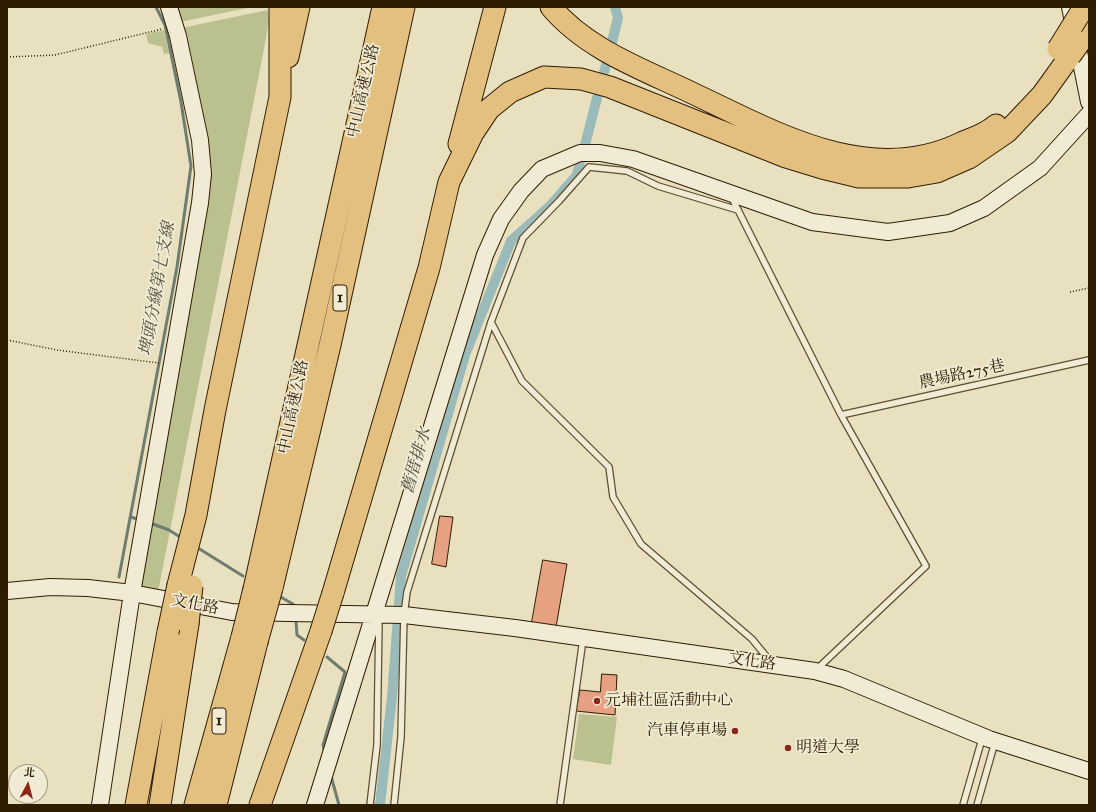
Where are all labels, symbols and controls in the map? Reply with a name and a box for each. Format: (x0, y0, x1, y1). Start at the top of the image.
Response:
street label: 中山高速公路 (344, 42, 384, 140)
water label: 埤頭分線第七支線 (136, 220, 180, 358)
road number: 1 (333, 285, 347, 311)
street label: 農場路275巷 (917, 357, 1007, 393)
street label: 中山高速公路 (275, 358, 313, 456)
water label: 舊厝排水 (398, 426, 436, 496)
street label: 文化路 (170, 591, 220, 619)
street label: 文化路 (727, 649, 777, 675)
place label: 元埔社區活動中心 (605, 691, 733, 711)
marker: 元埔社區活動中心 (592, 696, 602, 706)
road number: 1 (212, 708, 226, 734)
place label: 汽車停車場 (647, 721, 727, 741)
marker: 汽車停車場 (730, 726, 740, 736)
place label: 明道大學 (796, 738, 860, 758)
marker: 明道大學 (783, 743, 793, 753)
north arrow (8, 764, 48, 804)
text: 北 (23, 765, 36, 780)

